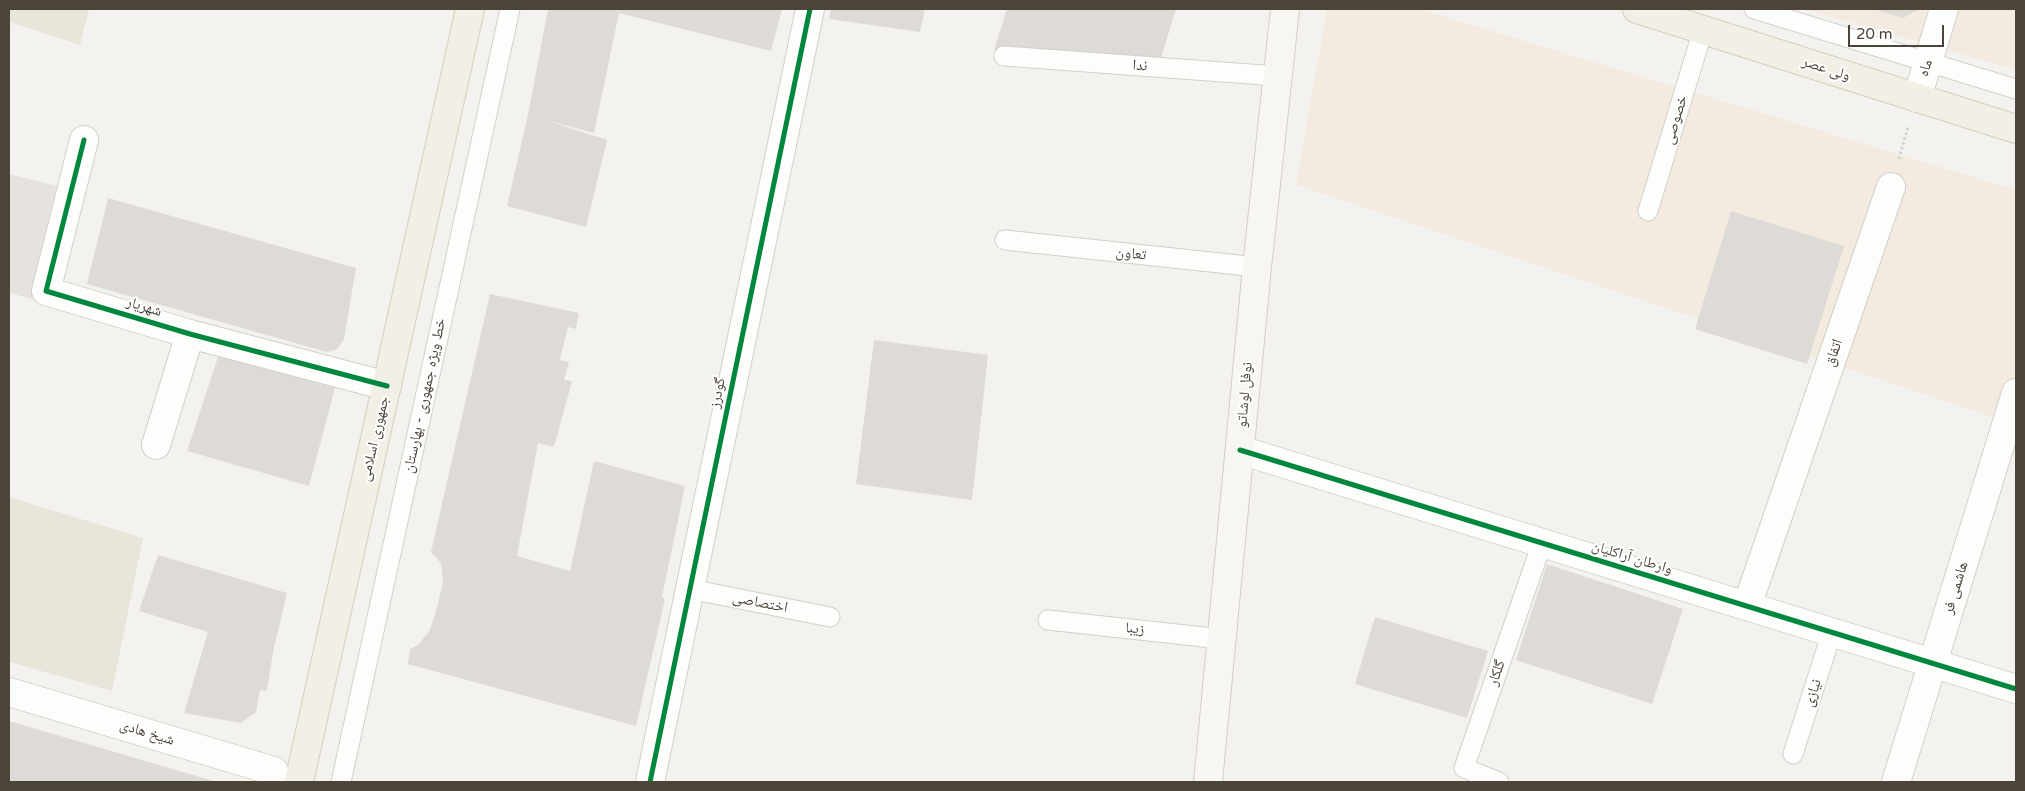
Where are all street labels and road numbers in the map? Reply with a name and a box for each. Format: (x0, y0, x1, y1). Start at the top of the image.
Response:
street label: ولی عصر (1800, 53, 1852, 85)
street label: ندا (1132, 57, 1148, 75)
street label: ماه (1915, 57, 1937, 79)
street label: خصوصی (1660, 93, 1692, 147)
street label: تعاون (1115, 243, 1147, 265)
street label: شهریار (124, 293, 164, 321)
street label: خط ویژه جمهوری - بهارستان (400, 317, 450, 475)
street label: اتفاق (1821, 337, 1847, 369)
street label: نوفل لوشاتو (1233, 361, 1257, 429)
street label: گودرز (706, 376, 730, 410)
street label: جمهوری اسلامی (356, 395, 394, 483)
street label: وارطان آراکلیان (1589, 537, 1675, 579)
street label: هاشمی فر (1939, 560, 1973, 616)
street label: اختصاصی (731, 589, 789, 617)
street label: زیبا (1125, 619, 1145, 639)
street label: گلکار (1484, 658, 1510, 688)
street label: نیازی (1800, 677, 1826, 709)
street label: شیخ هادی (118, 716, 176, 750)

